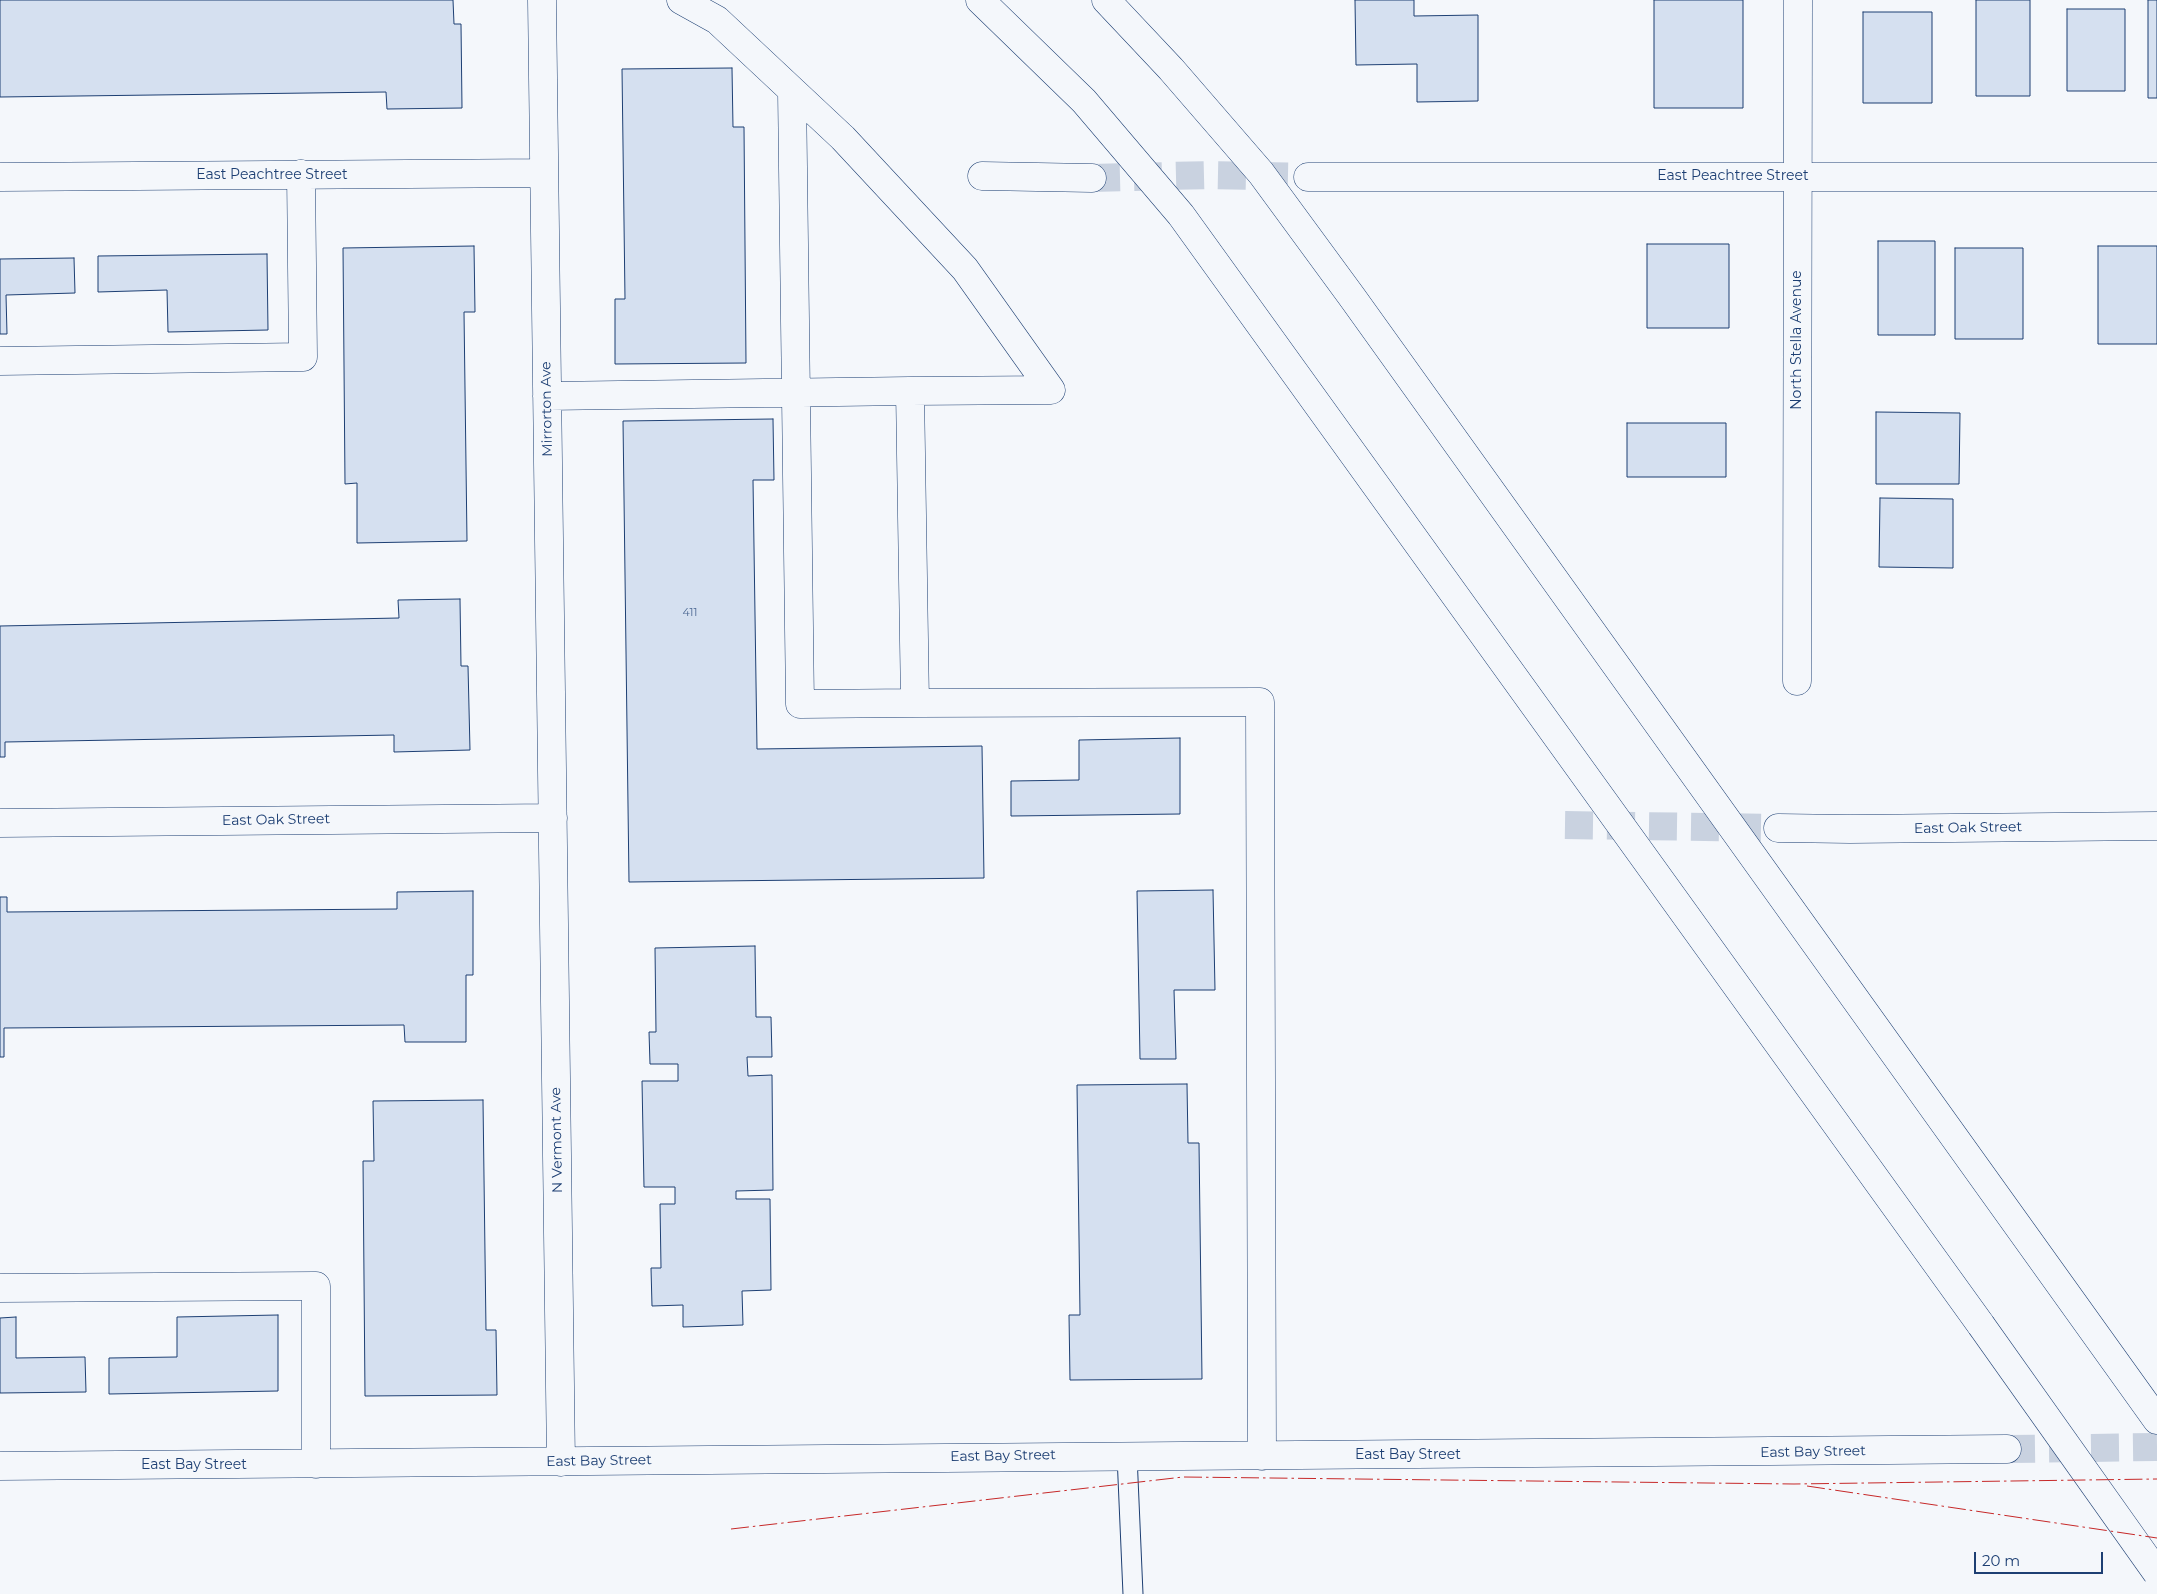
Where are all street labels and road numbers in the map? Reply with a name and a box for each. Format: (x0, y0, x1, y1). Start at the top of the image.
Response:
street label: East Peachtree Street (196, 167, 348, 183)
street label: East Peachtree Street (1657, 168, 1809, 184)
street label: North Stella Avenue (1789, 270, 1805, 410)
street label: Mirrorton Ave (538, 361, 556, 457)
street label: East Oak Street (222, 811, 330, 829)
street label: East Oak Street (1914, 819, 2022, 837)
street label: N Vermont Ave (548, 1087, 566, 1193)
street label: East Bay Street (1760, 1443, 1866, 1461)
street label: East Bay Street (950, 1447, 1056, 1465)
street label: East Bay Street (1355, 1447, 1461, 1463)
street label: East Bay Street (546, 1452, 652, 1470)
street label: East Bay Street (141, 1457, 247, 1473)

